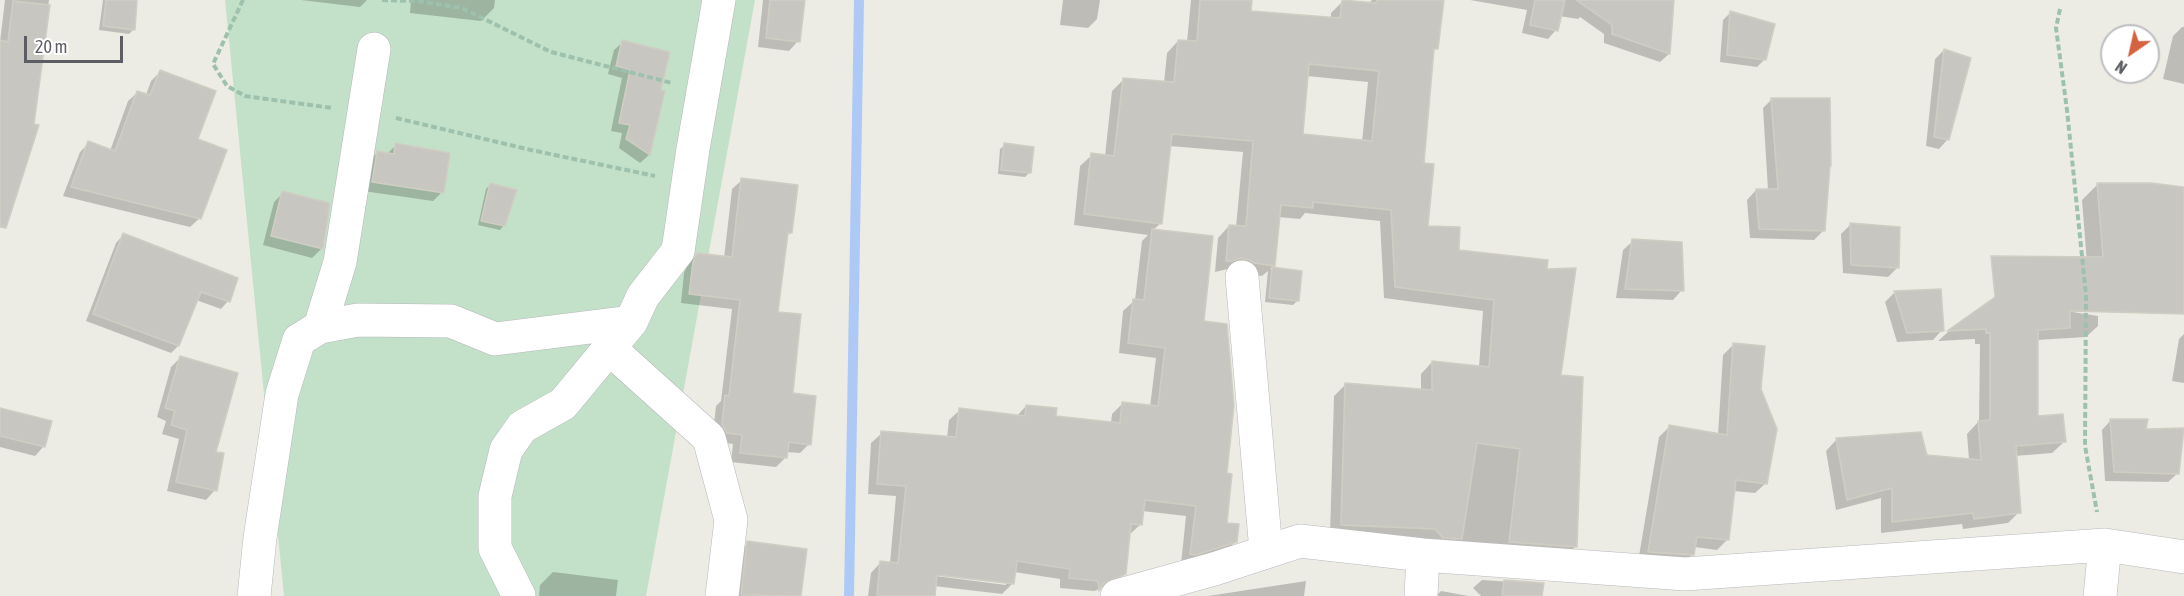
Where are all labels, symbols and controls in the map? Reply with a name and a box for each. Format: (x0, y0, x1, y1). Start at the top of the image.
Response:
scale bar (27, 24, 126, 62)
north arrow (2100, 24, 2160, 84)
text: 20 m (35, 36, 67, 57)
text: N (2112, 57, 2130, 77)

